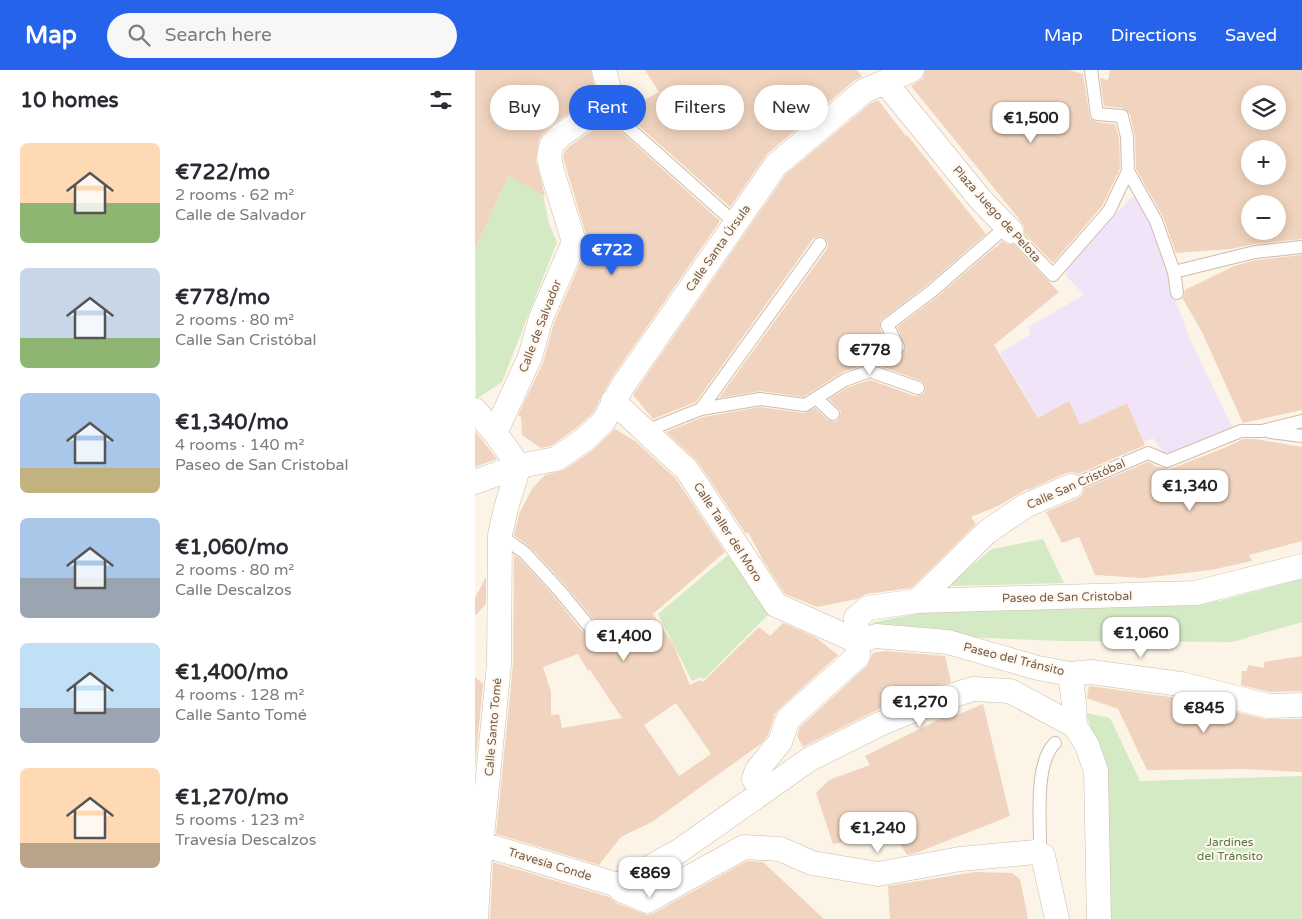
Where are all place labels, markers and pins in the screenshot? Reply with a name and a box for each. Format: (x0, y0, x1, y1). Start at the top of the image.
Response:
pin: €1,500 (990, 102, 1072, 144)
pin: €722 (582, 234, 642, 276)
pin: €778 (840, 334, 900, 376)
pin: €1,340 (1149, 470, 1231, 512)
pin: €1,060 (1100, 616, 1182, 659)
pin: €1,400 (583, 620, 665, 662)
pin: €1,270 (879, 686, 961, 728)
pin: €845 (1174, 692, 1234, 734)
pin: €1,240 (837, 812, 919, 854)
pin: €869 (620, 856, 680, 899)

